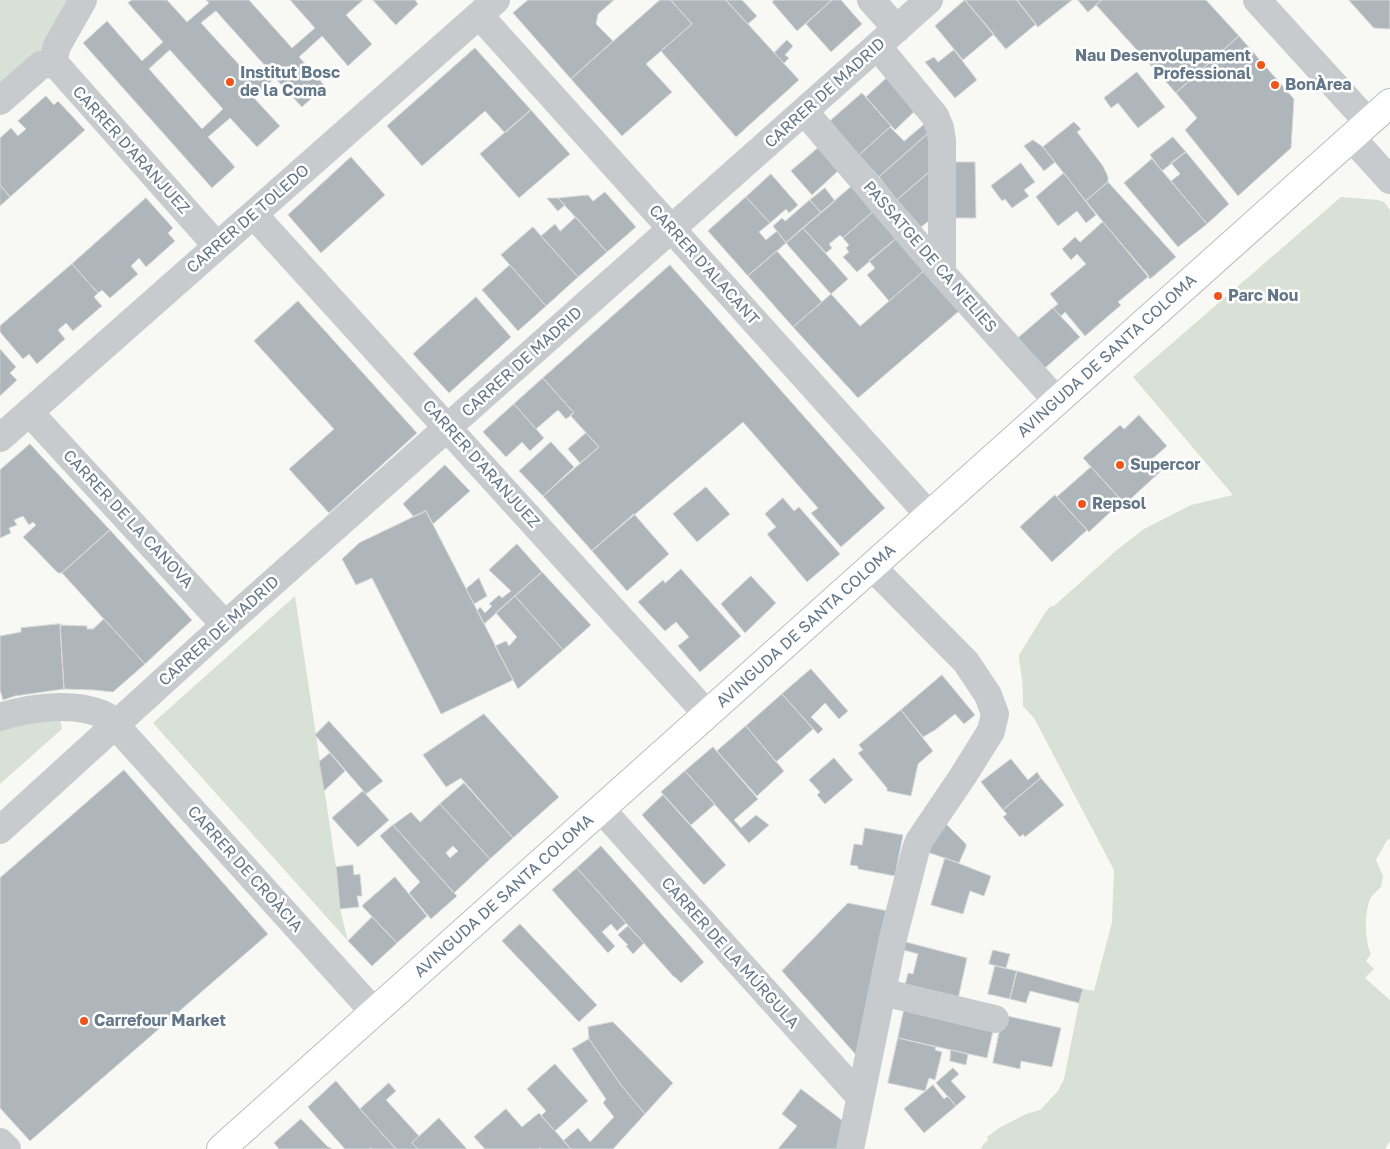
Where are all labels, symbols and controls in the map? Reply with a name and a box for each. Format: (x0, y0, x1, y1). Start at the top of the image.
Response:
street label: CARRER DE MADRID (761, 34, 889, 152)
place label: Nau Desenvolupament Professional (1075, 46, 1251, 84)
marker: Nau Desenvolupament Professional (1255, 59, 1267, 71)
place label: Institut Bosc de la Coma (240, 63, 340, 101)
place label: BonÀrea (1285, 75, 1352, 95)
marker: Institut Bosc de la Coma (224, 76, 236, 88)
marker: BonÀrea (1269, 79, 1281, 91)
street label: CARRER D'ARANJUEZ (68, 82, 194, 218)
street label: CARRER DE TOLEDO (183, 161, 313, 277)
street label: PASSATGE DE CA N'ELIES (859, 178, 1001, 336)
street label: CARRER D'ALACANT (645, 201, 763, 329)
street label: AVINGUDA DE SANTA COLOMA (1013, 270, 1201, 442)
place label: Parc Nou (1228, 286, 1298, 306)
marker: Parc Nou (1212, 290, 1224, 302)
street label: CARRER DE MADRID (458, 303, 586, 421)
street label: CARRER D'ARANJUEZ (418, 396, 544, 532)
street label: CARRER DE LA CANOVA (59, 446, 197, 592)
place label: Supercor (1130, 455, 1201, 475)
marker: Supercor (1114, 459, 1126, 471)
place label: Repsol (1092, 494, 1146, 514)
marker: Repsol (1076, 498, 1088, 510)
street label: AVINGUDA DE SANTA COLOMA (712, 540, 900, 712)
street label: CARRER DE MADRID (155, 572, 283, 690)
street label: CARRER DE CROÀCIA (183, 802, 307, 936)
street label: AVINGUDA DE SANTA COLOMA (410, 810, 598, 982)
street label: CARRER DE LA MÚRGULA (657, 874, 803, 1032)
place label: Carrefour Market (94, 1011, 226, 1031)
marker: Carrefour Market (78, 1015, 90, 1027)

